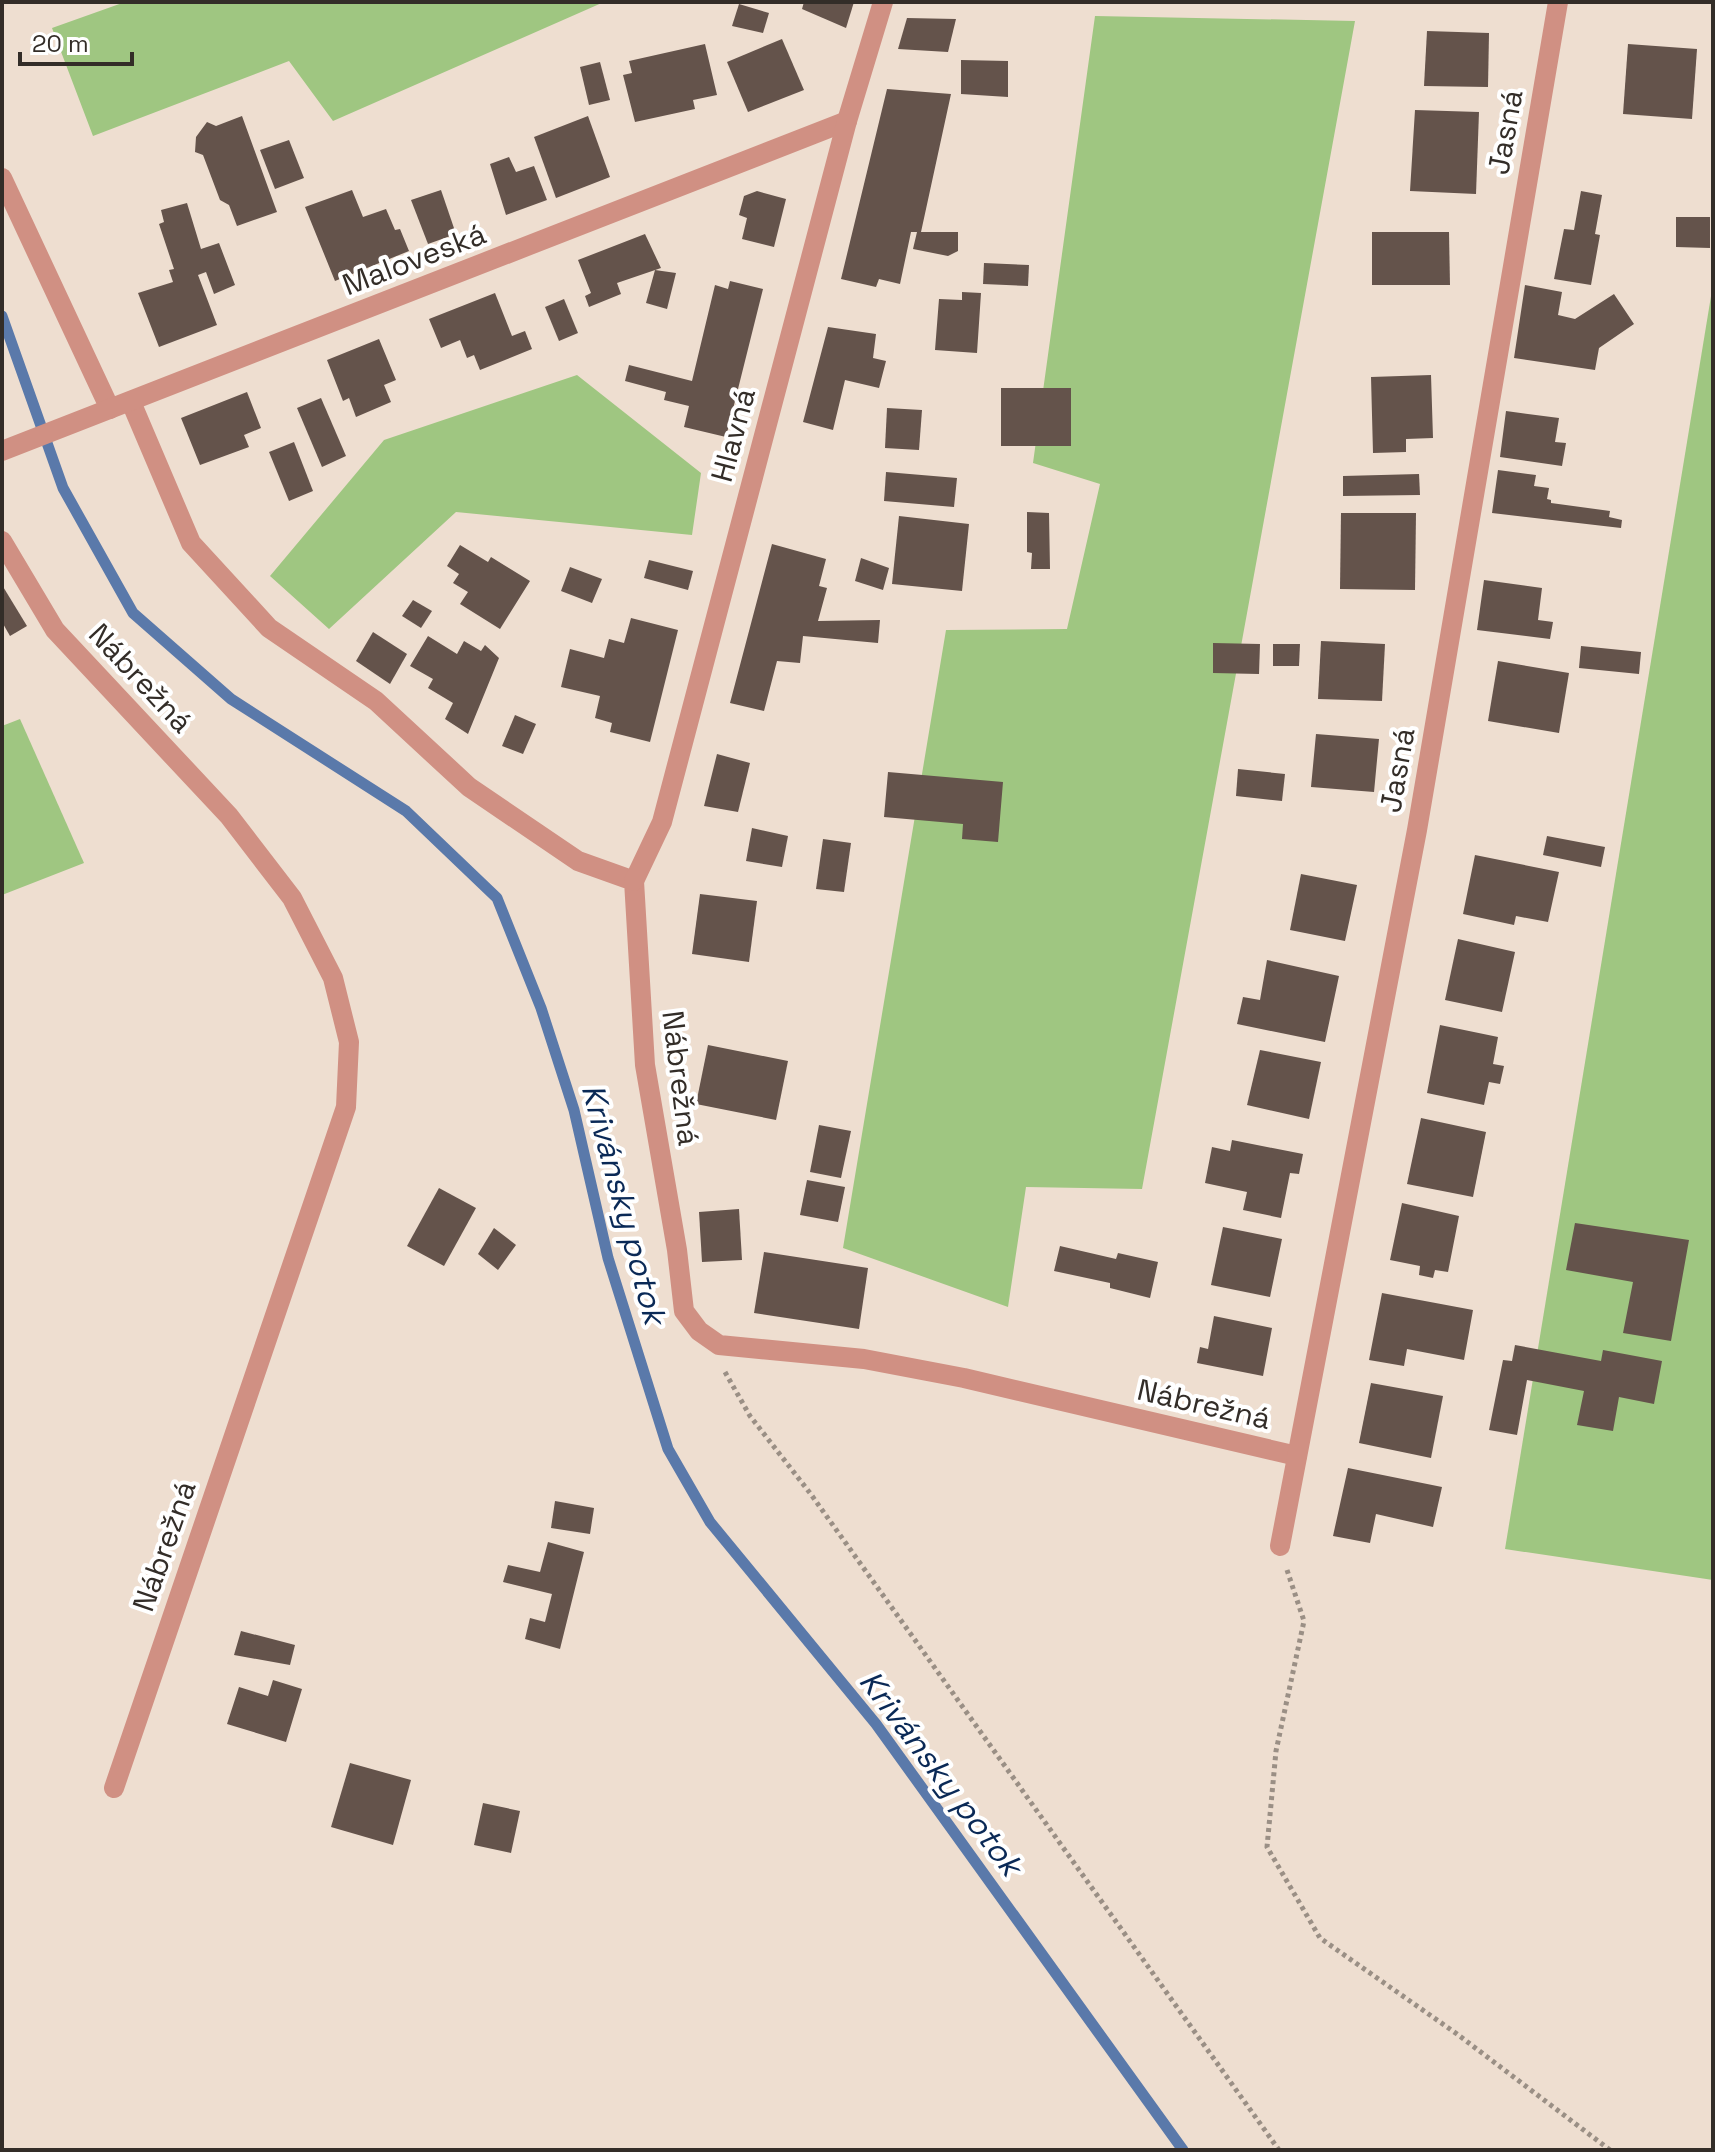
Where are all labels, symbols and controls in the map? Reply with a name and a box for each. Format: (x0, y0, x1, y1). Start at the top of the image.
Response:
scale bar (20, 16, 132, 66)
text: 20 m (32, 28, 89, 59)
street label: Jasná (1478, 86, 1532, 178)
street label: Maloveská (337, 214, 491, 304)
street label: Hlavná (702, 384, 764, 486)
street label: Nábrežná (80, 615, 202, 741)
street label: Jasná (1370, 724, 1424, 816)
street label: Nábrežná (653, 1008, 709, 1148)
water label: Krivánsky potok (573, 1080, 676, 1332)
street label: Nábrežná (1133, 1370, 1275, 1438)
street label: Nábrežná (123, 1475, 205, 1617)
water label: Krivánsky potok (851, 1662, 1034, 1887)

